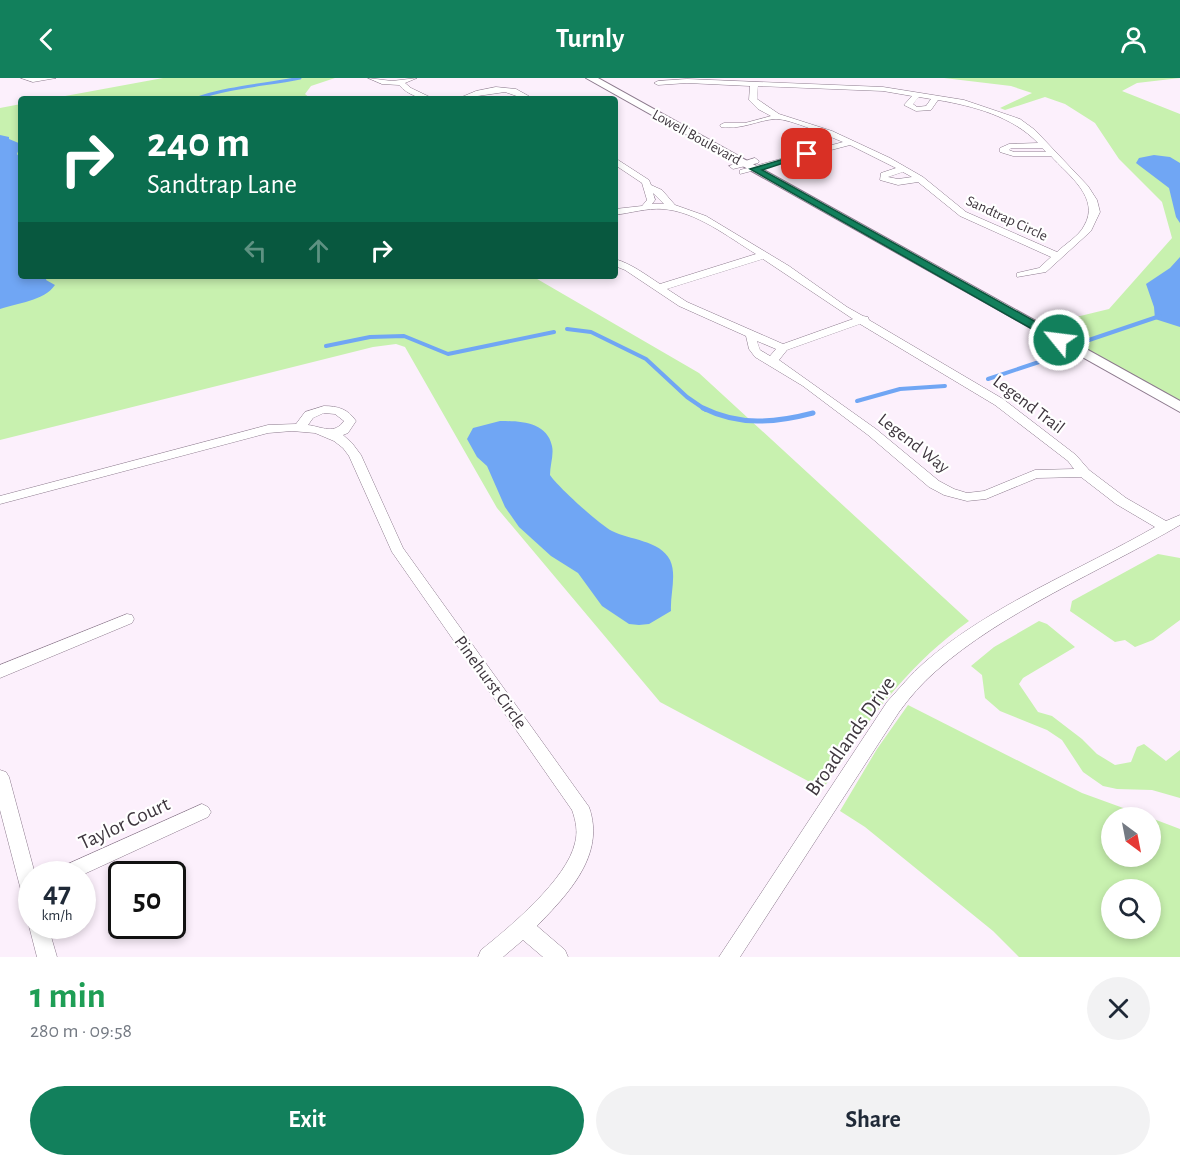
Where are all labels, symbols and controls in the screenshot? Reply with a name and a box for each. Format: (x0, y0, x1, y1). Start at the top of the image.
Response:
icon: back (30, 23, 63, 56)
icon: person (1117, 23, 1150, 56)
text: Turnly (556, 25, 624, 52)
street label: Lowell Boulevard (650, 107, 744, 168)
icon: right (48, 120, 126, 198)
text: 240 m (147, 122, 250, 164)
pin (781, 128, 832, 179)
icon: arrive (790, 137, 823, 170)
text: Sandtrap Lane (147, 171, 297, 198)
street label: Sandtrap Circle (964, 193, 1050, 244)
icon: left (239, 234, 272, 267)
icon: ahead (302, 234, 335, 267)
icon: right (365, 234, 398, 267)
position arrow (1027, 308, 1091, 372)
street label: Legend Trail (989, 372, 1068, 437)
street label: Legend Way (874, 411, 953, 477)
street label: Pinehurst Circle (451, 633, 530, 732)
street label: Broadlands Drive (802, 673, 899, 800)
street label: Taylor Court (76, 793, 173, 854)
north arrow (1101, 807, 1161, 867)
map controls (1101, 807, 1161, 939)
speed limit sign: 50 (108, 861, 186, 939)
text: 47 (43, 878, 71, 908)
button: search (1101, 879, 1161, 939)
text: km/h (42, 908, 72, 923)
button: close (1087, 977, 1150, 1040)
text: 1 min (30, 978, 106, 1014)
text: 280 m · 09:58 (30, 1021, 132, 1041)
button: Exit (30, 1086, 584, 1155)
button: Share (596, 1086, 1150, 1155)

